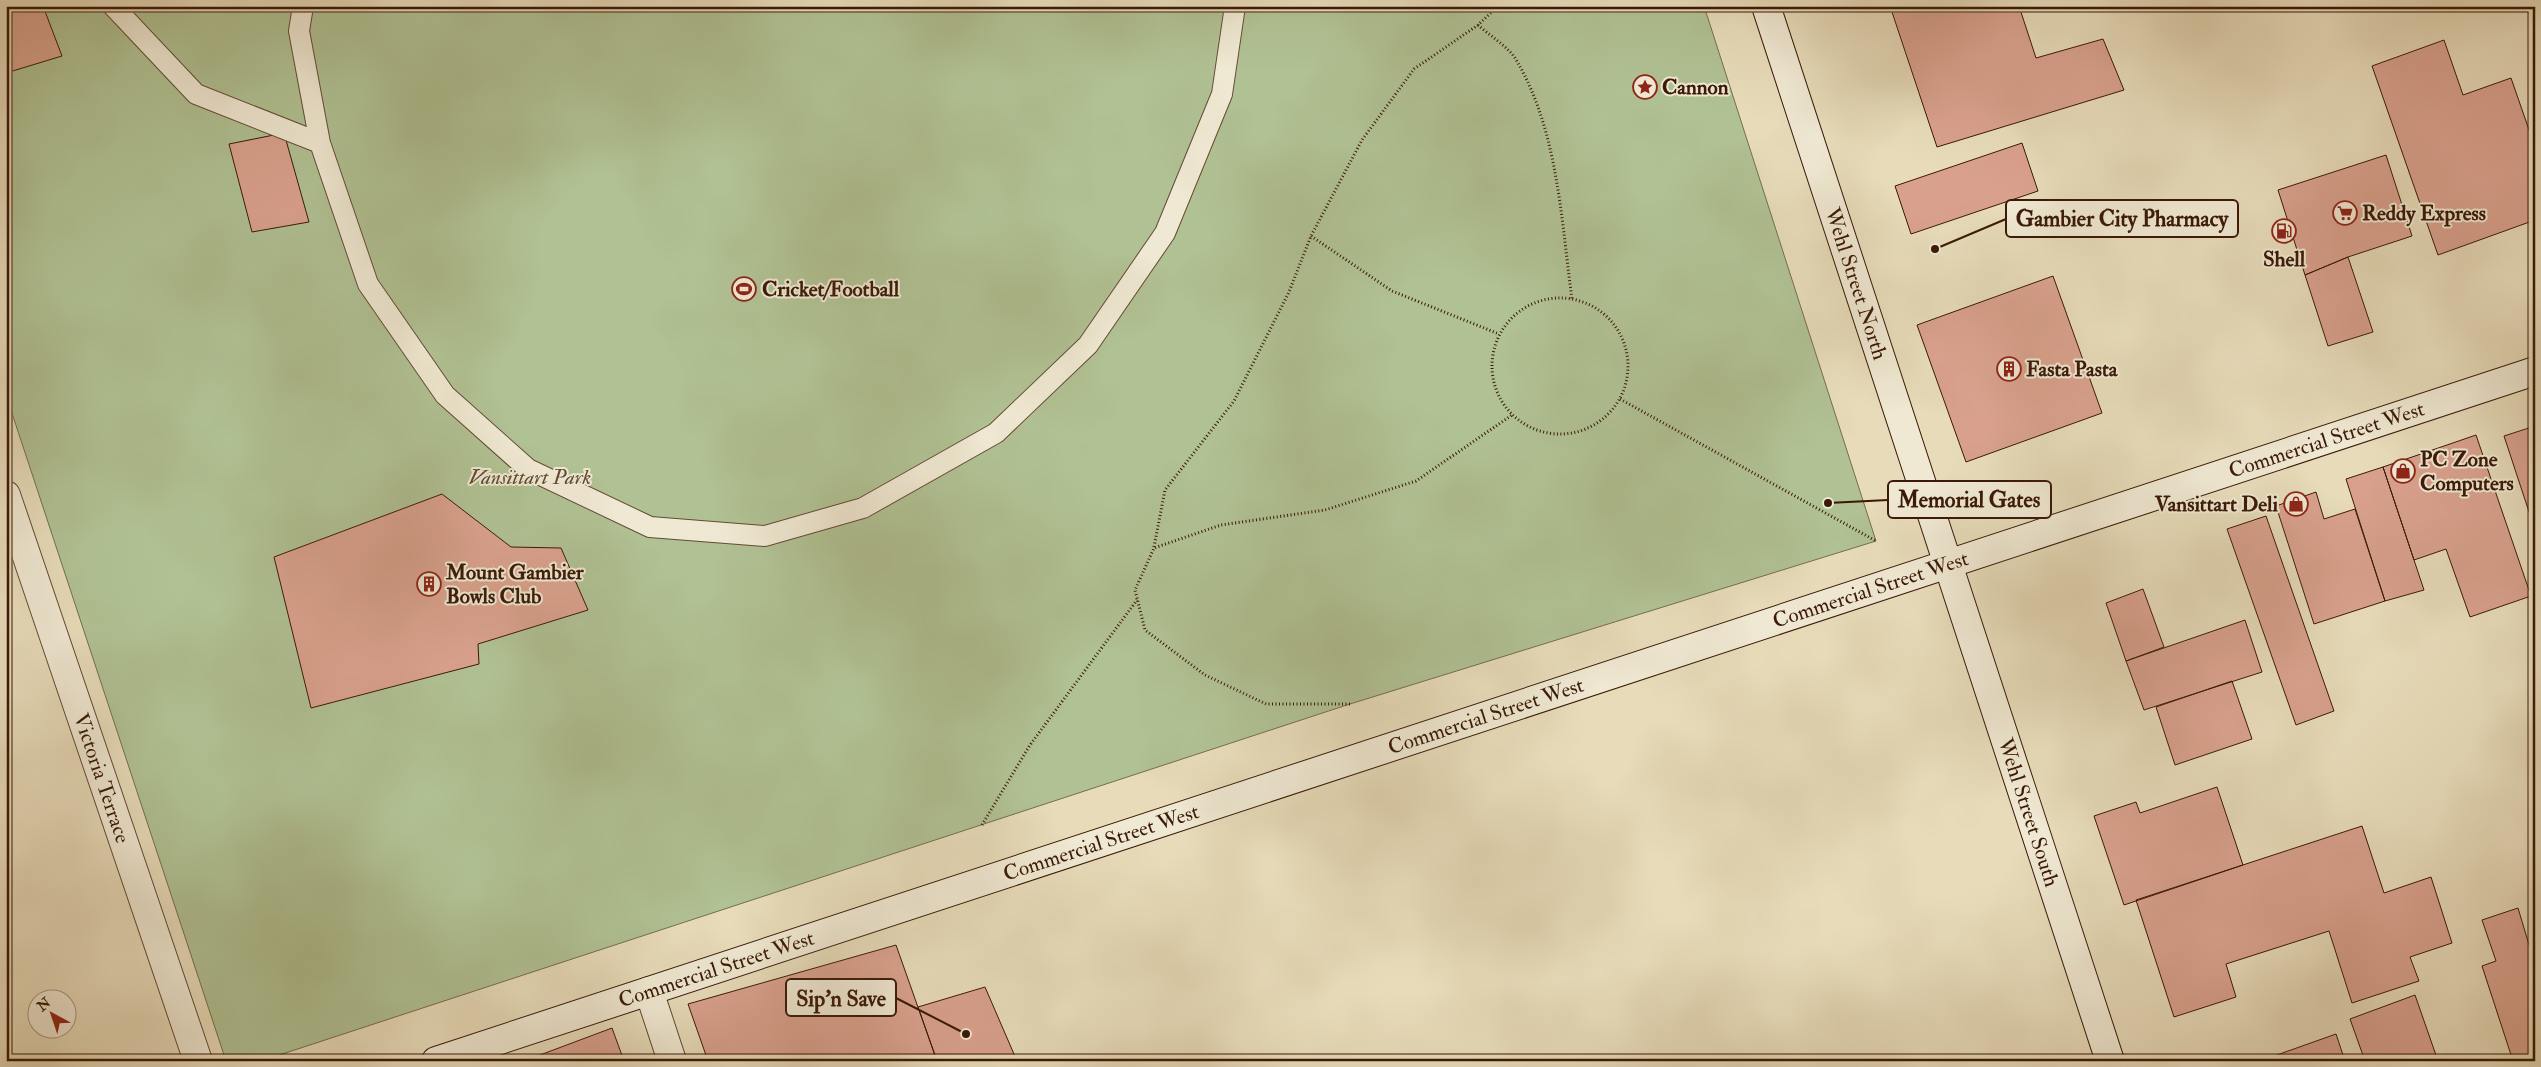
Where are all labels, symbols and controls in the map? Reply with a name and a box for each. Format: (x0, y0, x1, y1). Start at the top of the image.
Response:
place icon: Cannon (1632, 74, 1658, 100)
place label: Cannon (1662, 74, 1729, 101)
callout: Gambier City Pharmacy (2006, 200, 2238, 237)
supermarket icon: Reddy Express (2332, 200, 2358, 226)
place label: Reddy Express (2362, 200, 2486, 227)
street label: Wehl Street North (1818, 203, 1893, 363)
text: Gambier City Pharmacy (2016, 205, 2230, 234)
fuel station icon: Shell (2271, 218, 2297, 244)
place label: Shell (2263, 246, 2306, 273)
sports icon: Cricket/Football (731, 276, 757, 302)
place label: Cricket/Football (762, 276, 900, 303)
building icon: Fasta Pasta (1996, 356, 2022, 382)
place label: Fasta Pasta (2026, 356, 2119, 383)
street label: Commercial Street West (2225, 395, 2428, 485)
place label: PC Zone Computers (2420, 446, 2514, 497)
shop icon: PC Zone Computers (2390, 458, 2416, 484)
park label: Vansittart Park (469, 464, 591, 491)
callout: Memorial Gates (1888, 481, 2051, 518)
text: Memorial Gates (1897, 486, 2041, 514)
place label: Vansittart Deli (2154, 491, 2278, 518)
shop icon: Vansittart Deli (2283, 491, 2309, 517)
street label: Commercial Street West (1769, 545, 1972, 635)
place label: Mount Gambier Bowls Club (445, 559, 585, 610)
building icon: Mount Gambier Bowls Club (416, 571, 442, 597)
street label: Commercial Street West (1385, 672, 1587, 761)
street label: Victoria Terrace (67, 710, 136, 847)
street label: Wehl Street South (1991, 734, 2065, 890)
street label: Commercial Street West (1000, 798, 1203, 888)
street label: Commercial Street West (615, 925, 818, 1014)
callout: Sip'n Save (786, 979, 896, 1016)
text: Sip'n Save (796, 985, 887, 1014)
north arrow (28, 990, 78, 1040)
text: N (33, 994, 55, 1016)

